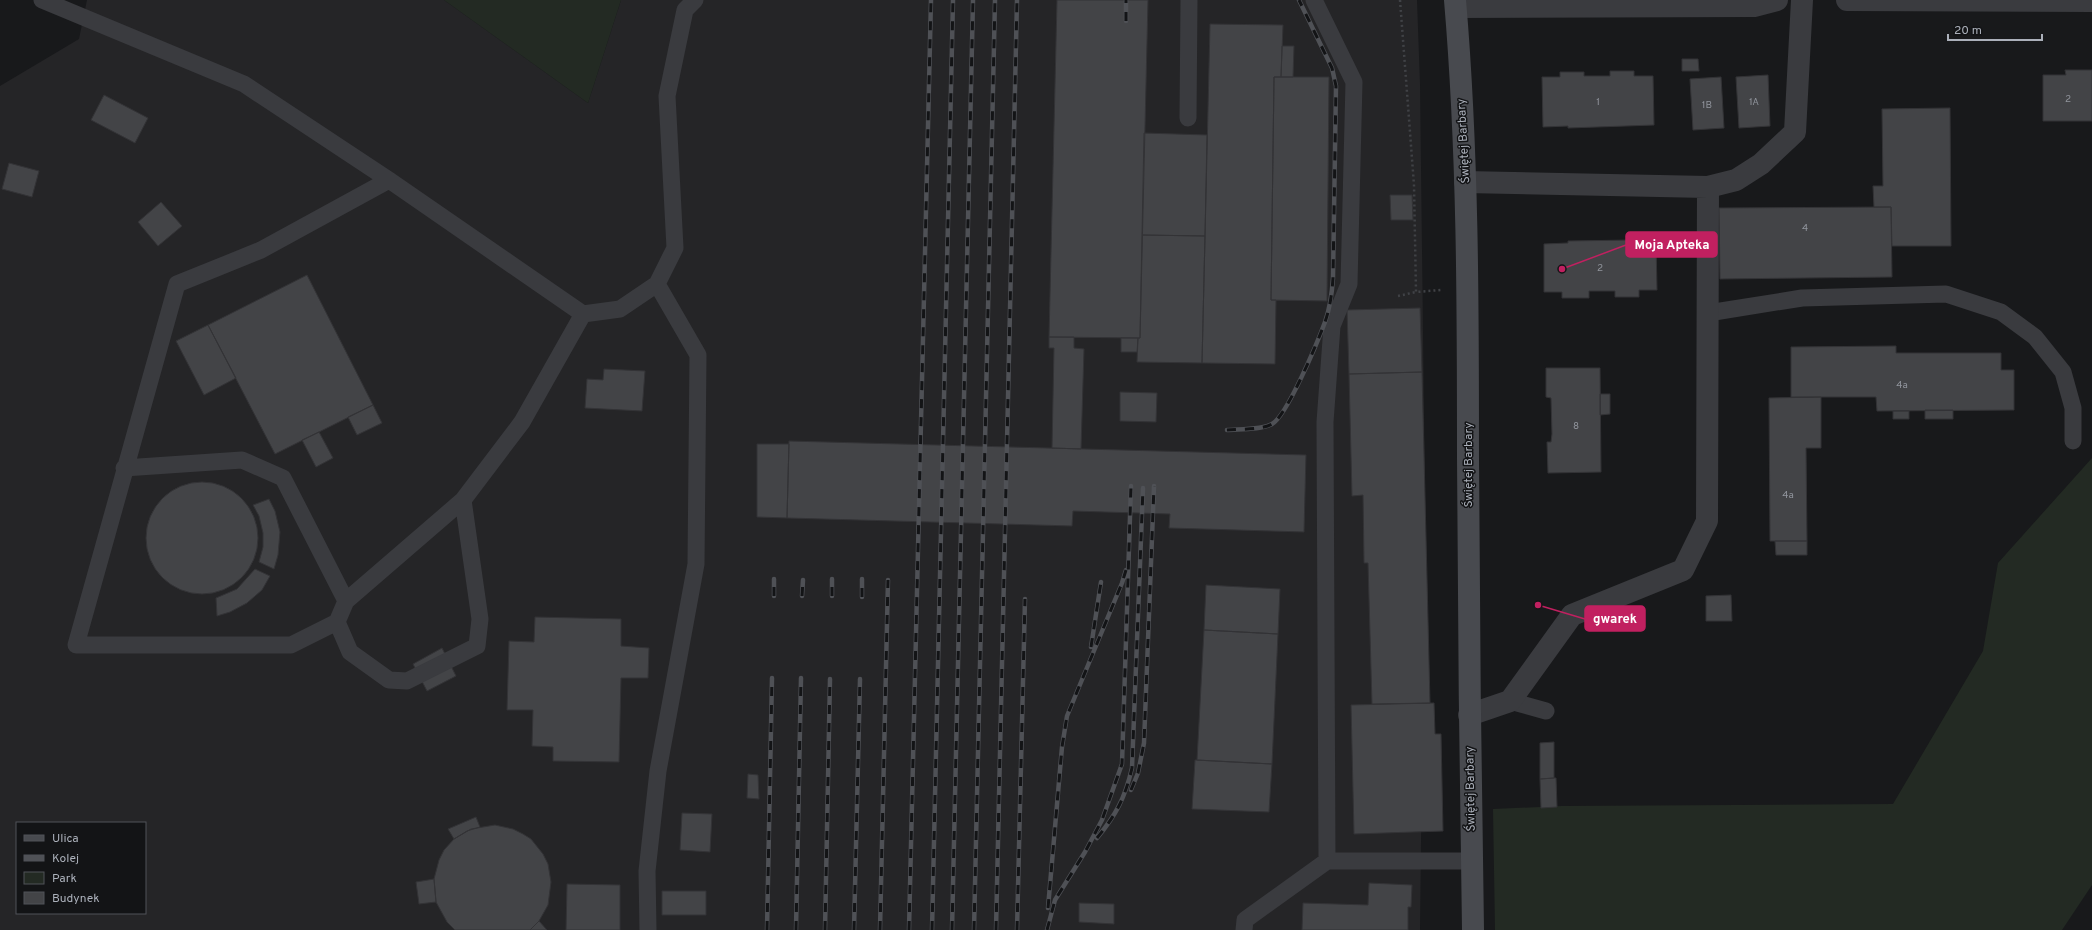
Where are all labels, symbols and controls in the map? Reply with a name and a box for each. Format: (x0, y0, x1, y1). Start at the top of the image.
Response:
scale bar (1948, 16, 2042, 42)
text: 20 m (1954, 23, 1982, 39)
house number: 2 (2065, 93, 2071, 106)
house number: 1 (1596, 96, 1600, 109)
house number: 1A (1749, 96, 1759, 109)
street label: Świętej Barbary (1454, 98, 1474, 184)
house number: 1B (1702, 99, 1712, 112)
house number: 4 (1802, 222, 1808, 235)
callout: Moja Apteka (1626, 232, 1717, 257)
text: Moja Apteka (1635, 238, 1709, 254)
house number: 2 (1597, 262, 1603, 275)
house number: 4a (1896, 379, 1908, 392)
house number: 8 (1573, 420, 1579, 433)
street label: Świętej Barbary (1461, 422, 1477, 508)
house number: 4a (1782, 489, 1794, 502)
callout: gwarek (1585, 606, 1645, 631)
text: gwarek (1593, 612, 1637, 628)
street label: Świętej Barbary (1462, 746, 1480, 832)
legend (16, 822, 146, 914)
text: Ulica (52, 831, 79, 847)
text: Kolej (52, 851, 79, 867)
text: Park (52, 871, 77, 887)
text: Budynek (52, 891, 100, 907)

